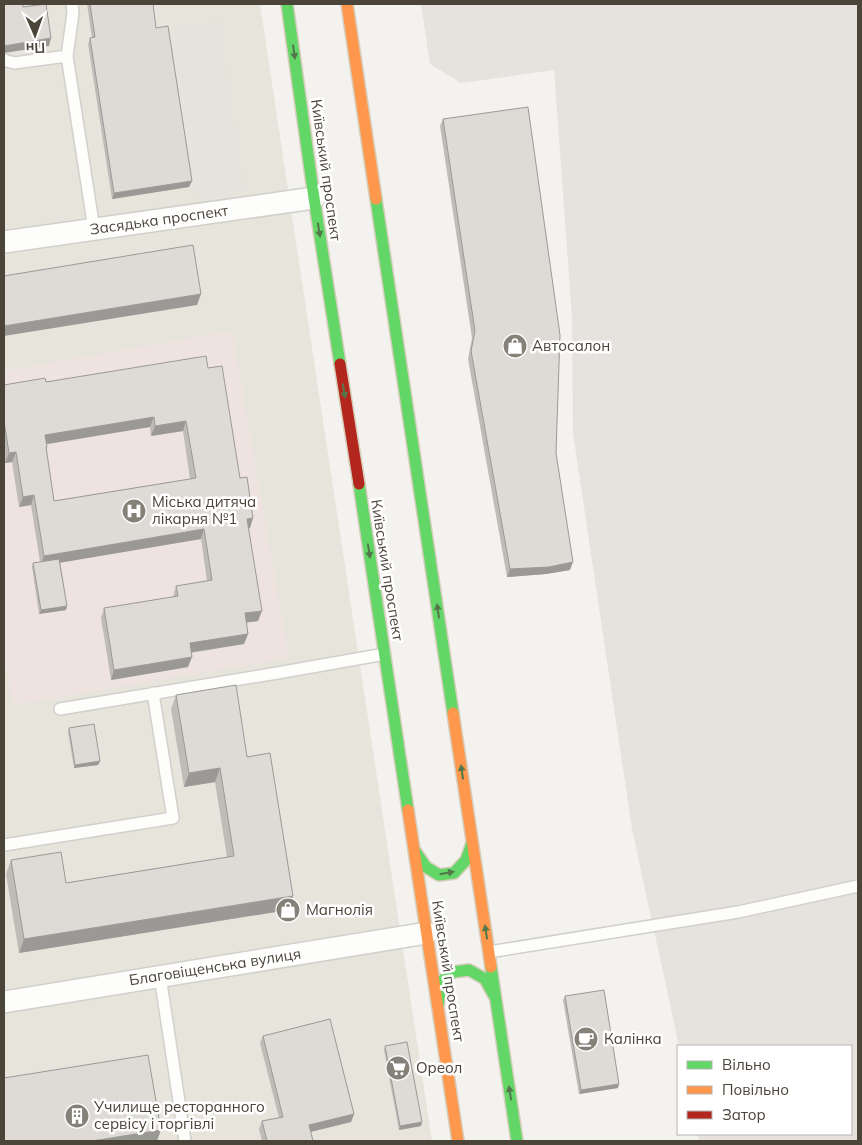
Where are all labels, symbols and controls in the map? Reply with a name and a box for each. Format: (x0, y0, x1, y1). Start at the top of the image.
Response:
north arrow (10, 10, 60, 60)
text: Пн (25, 39, 45, 57)
one-way arrow (290, 44, 298, 60)
street label: Київський проспект (307, 98, 346, 242)
street label: Засядька проспект (88, 200, 230, 239)
one-way arrow (315, 223, 323, 239)
shop icon: Автосалон (502, 333, 528, 359)
place label: Автосалон (532, 336, 610, 355)
one-way arrow (340, 383, 348, 399)
place label: Міська дитяча лікарня №1 (152, 492, 256, 528)
hospital icon: Міська дитяча лікарня №1 (121, 498, 147, 524)
street label: Київський проспект (367, 498, 408, 642)
one-way arrow (365, 544, 373, 560)
one-way arrow (433, 603, 441, 619)
one-way arrow (457, 763, 465, 779)
one-way arrow (439, 869, 455, 877)
shop icon: Магнолія (275, 897, 301, 923)
street label: Київський проспект (428, 899, 469, 1043)
place label: Магнолія (306, 900, 373, 919)
one-way arrow (482, 924, 490, 940)
street label: Благовіщенська вулиця (128, 944, 302, 989)
cafe icon: Калінка (573, 1026, 599, 1052)
place label: Калінка (604, 1029, 662, 1048)
legend (677, 1045, 852, 1135)
supermarket icon: Ореол (385, 1055, 411, 1081)
text: Вільно (722, 1055, 771, 1074)
place label: Ореол (416, 1058, 462, 1077)
text: Повільно (722, 1080, 789, 1099)
one-way arrow (506, 1085, 514, 1101)
place label: Училище ресторанного сервісу і торгівлі (93, 1097, 265, 1133)
building icon: Училище ресторанного сервісу і торгівлі (64, 1103, 90, 1129)
text: Затор (722, 1105, 766, 1124)

